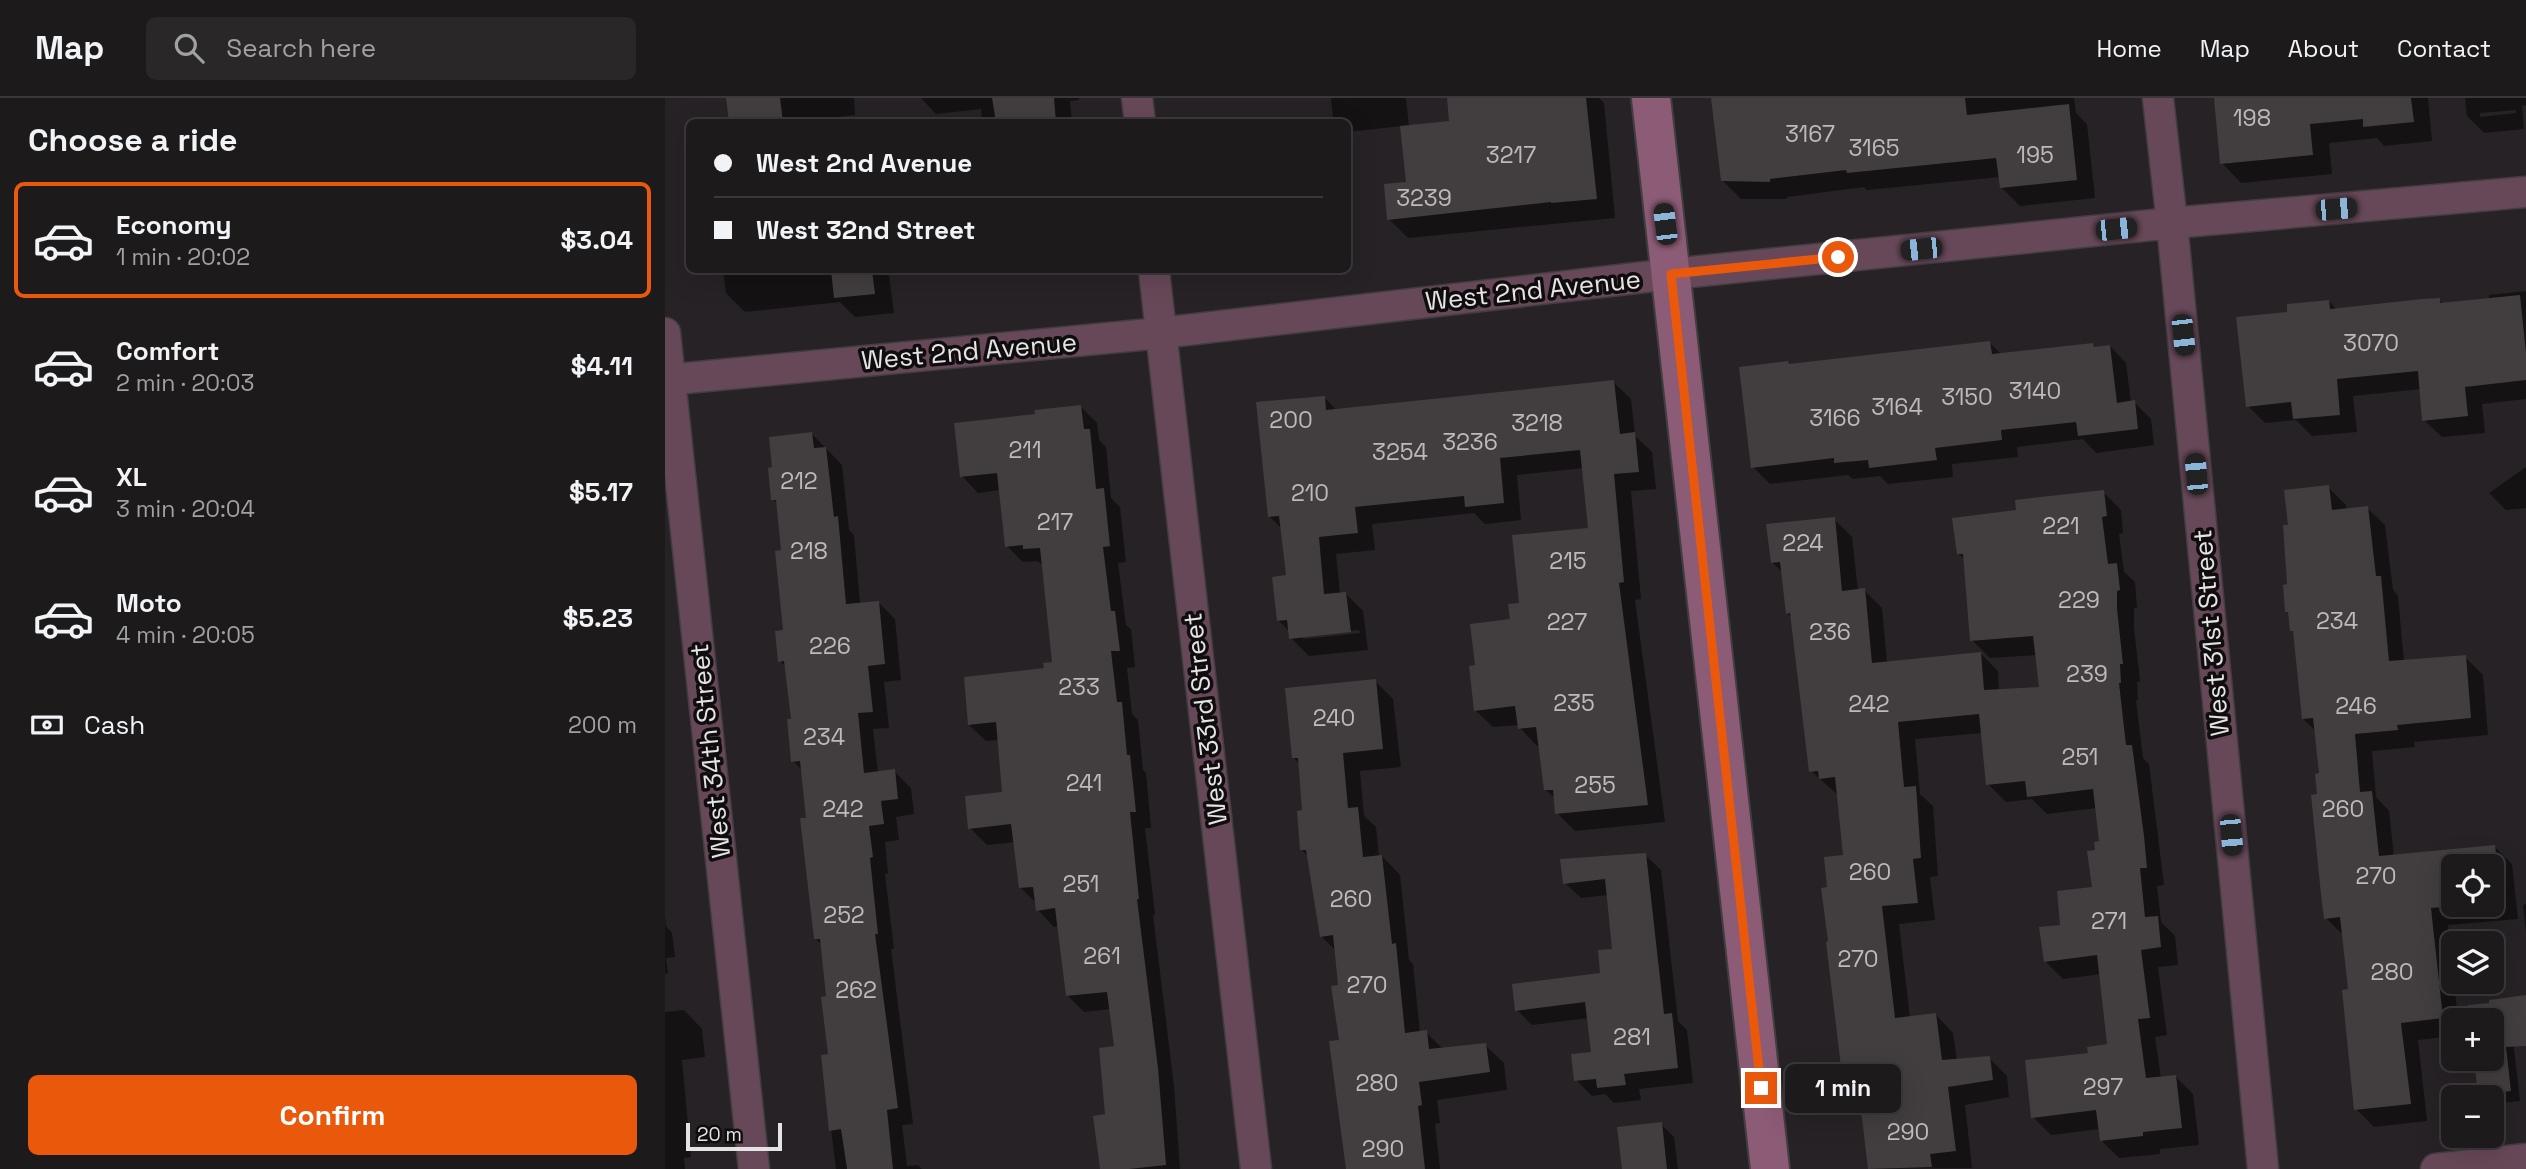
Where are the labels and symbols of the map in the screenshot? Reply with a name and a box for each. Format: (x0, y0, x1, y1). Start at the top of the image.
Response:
house number: 198 (2233, 103, 2271, 133)
house number: 3167 (1785, 119, 1835, 149)
house number: 3165 (1848, 133, 1900, 163)
house number: 3217 (1486, 140, 1536, 170)
house number: 195 (2016, 140, 2054, 170)
house number: 3239 (1396, 183, 1452, 213)
car (2315, 197, 2358, 221)
car (1653, 202, 1678, 246)
car (2095, 216, 2138, 242)
car (1900, 236, 1943, 262)
route start (1822, 241, 1854, 273)
street label: West 2nd Avenue (1424, 262, 1642, 318)
car (2171, 313, 2196, 357)
street label: West 2nd Avenue (860, 325, 1078, 377)
house number: 3070 (2343, 328, 2399, 358)
house number: 3140 (2009, 376, 2061, 406)
house number: 3150 (1941, 382, 1993, 412)
house number: 3164 (1871, 392, 1923, 422)
house number: 3166 (1809, 403, 1861, 433)
house number: 200 (1269, 405, 1313, 435)
house number: 3218 (1511, 408, 1563, 438)
house number: 3236 (1442, 427, 1498, 457)
house number: 211 (1008, 435, 1042, 465)
house number: 3254 (1372, 437, 1428, 467)
car (2184, 452, 2209, 496)
house number: 212 (780, 466, 818, 496)
house number: 210 (1291, 478, 1329, 508)
house number: 217 (1037, 507, 1073, 537)
house number: 221 (2042, 511, 2080, 541)
house number: 224 (1782, 528, 1824, 558)
street label: West 31st Street (2185, 528, 2237, 738)
house number: 218 (790, 536, 828, 566)
house number: 215 (1549, 546, 1587, 576)
house number: 229 (2058, 585, 2100, 615)
house number: 234 (2316, 606, 2358, 636)
house number: 227 (1547, 607, 1587, 637)
street label: West 33rd Street (1175, 611, 1235, 827)
house number: 236 (1809, 617, 1851, 647)
house number: 226 (809, 631, 851, 661)
street label: West 34th Street (682, 642, 738, 860)
house number: 239 (2066, 659, 2108, 689)
house number: 233 (1058, 672, 1100, 702)
house number: 235 (1553, 688, 1595, 718)
house number: 242 (1848, 689, 1890, 719)
house number: 246 (2335, 691, 2377, 721)
house number: 240 (1313, 703, 1355, 733)
house number: 234 (803, 722, 845, 752)
house number: 251 (2062, 742, 2098, 772)
house number: 241 (1066, 768, 1102, 798)
house number: 255 (1574, 770, 1616, 800)
house number: 242 (822, 794, 864, 824)
house number: 260 (2322, 794, 2364, 824)
car (2219, 813, 2244, 857)
house number: 260 (1849, 857, 1891, 887)
house number: 270 (2355, 861, 2397, 891)
house number: 251 (1063, 869, 1099, 899)
house number: 260 (1330, 884, 1372, 914)
house number: 252 (823, 900, 865, 930)
house number: 271 (2091, 906, 2127, 936)
house number: 261 (1083, 941, 1121, 971)
house number: 270 (1837, 944, 1879, 974)
house number: 280 (2371, 957, 2413, 987)
house number: 270 (1346, 970, 1388, 1000)
house number: 262 (835, 975, 877, 1005)
house number: 281 (1613, 1022, 1651, 1052)
callout: 1 min (1785, 1063, 1901, 1112)
house number: 280 (1356, 1068, 1398, 1098)
route end (1745, 1072, 1777, 1104)
house number: 297 (2083, 1072, 2123, 1102)
house number: 290 (1887, 1117, 1929, 1147)
scale bar (686, 1120, 782, 1152)
house number: 290 (1362, 1134, 1404, 1164)

